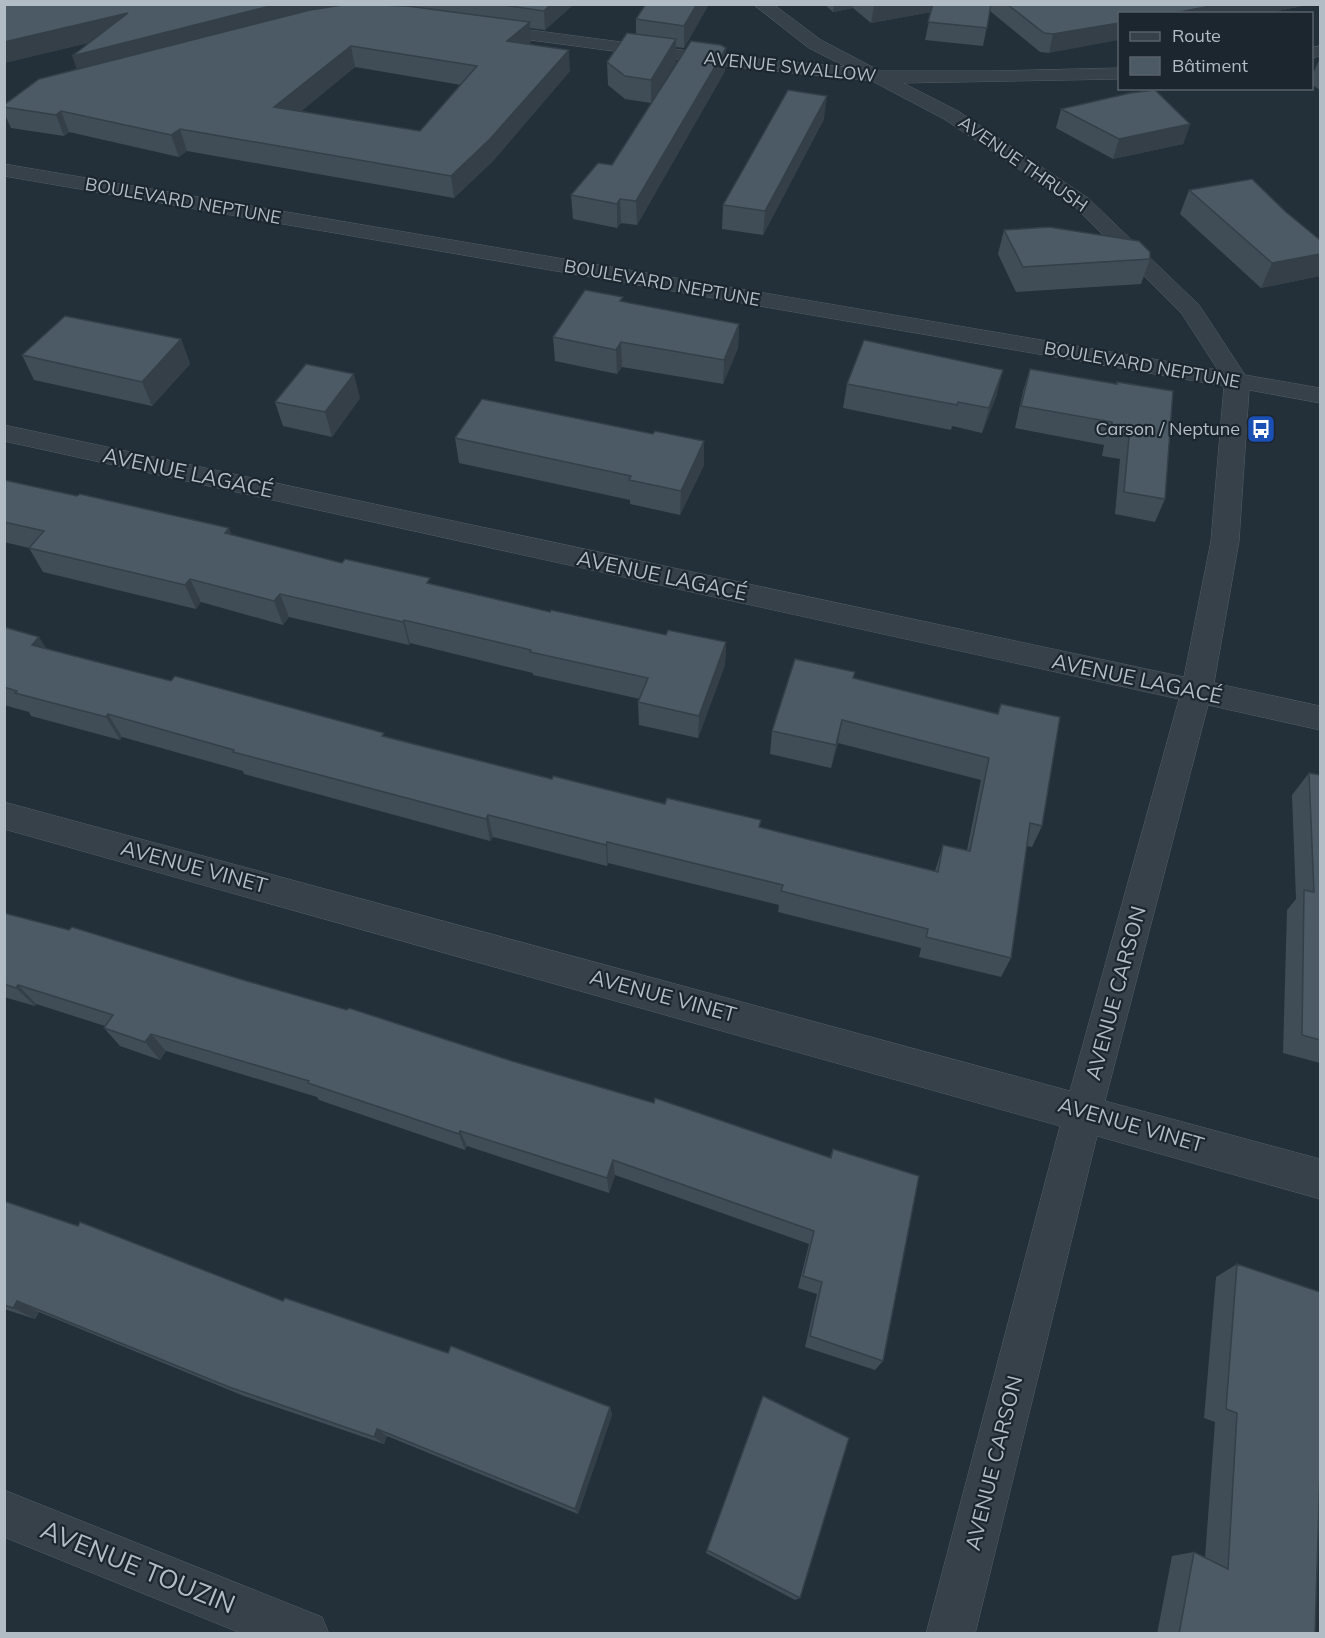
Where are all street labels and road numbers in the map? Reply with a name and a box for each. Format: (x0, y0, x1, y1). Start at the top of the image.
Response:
street label: AVENUE SWALLOW (703, 46, 877, 87)
street label: AVENUE THRUSH (954, 110, 1092, 217)
street label: BOULEVARD NEPTUNE (83, 172, 283, 229)
street label: BOULEVARD NEPTUNE (562, 254, 762, 311)
street label: BOULEVARD NEPTUNE (1042, 336, 1242, 393)
street label: AVENUE LAGACÉ (101, 441, 276, 503)
street label: AVENUE LAGACÉ (575, 544, 750, 606)
street label: AVENUE LAGACÉ (1050, 647, 1225, 709)
street label: AVENUE VINET (118, 834, 271, 898)
street label: AVENUE CARSON (1079, 903, 1151, 1083)
street label: AVENUE VINET (587, 963, 740, 1027)
street label: AVENUE VINET (1055, 1091, 1208, 1157)
street label: AVENUE CARSON (959, 1373, 1027, 1553)
street label: AVENUE TOUZIN (36, 1512, 240, 1621)

